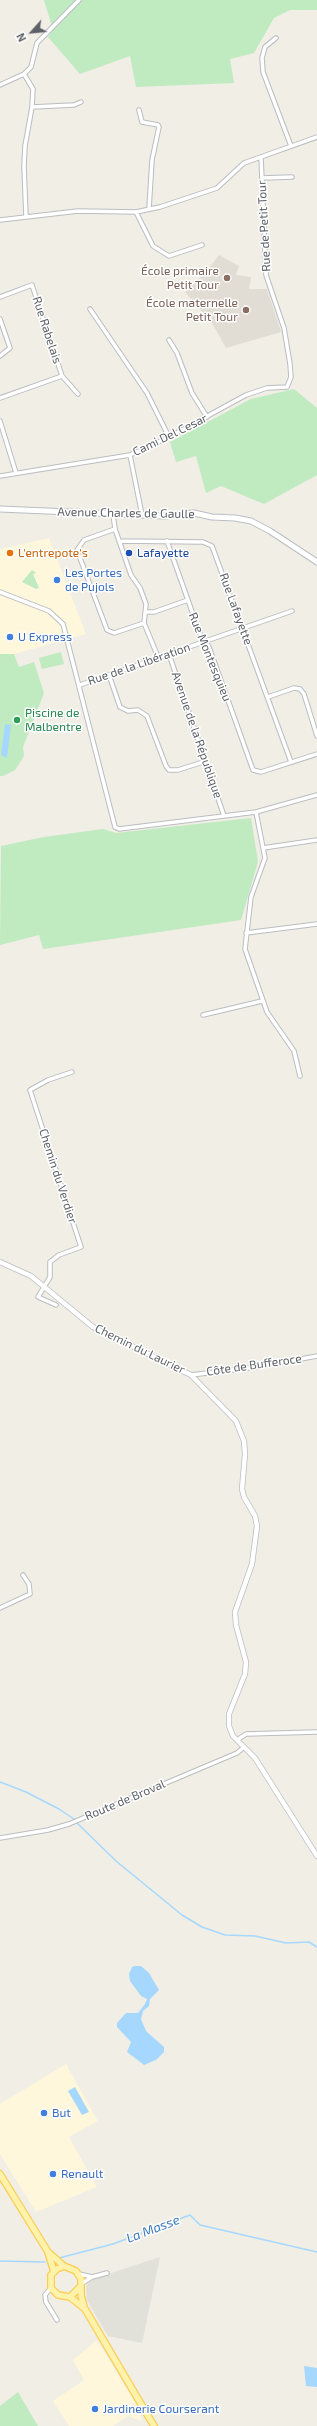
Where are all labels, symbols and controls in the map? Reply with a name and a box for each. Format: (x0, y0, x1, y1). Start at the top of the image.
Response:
north arrow (12, 12, 52, 52)
text: N (13, 31, 28, 44)
street label: Rue de Petit Tour (254, 180, 274, 272)
place label: École primaire Petit Tour (141, 264, 219, 292)
marker: École primaire Petit Tour (222, 273, 232, 283)
street label: Rue Rabelais (29, 295, 65, 365)
place label: École maternelle Petit Tour (146, 296, 238, 324)
marker: École maternelle Petit Tour (241, 305, 251, 315)
street label: Cami Del Cesar (130, 411, 210, 459)
street label: Avenue Charles de Gaulle (57, 505, 195, 521)
place label: L'entrepote's (18, 546, 88, 560)
place label: Lafayette (137, 546, 189, 560)
marker: L'entrepote's (5, 548, 15, 558)
marker: Lafayette (124, 548, 134, 558)
place label: Les Portes de Pujols (65, 566, 122, 594)
street label: Rue Lafayette (216, 571, 256, 647)
marker: Les Portes de Pujols (52, 575, 62, 585)
street label: Rue Montesquieu (186, 610, 234, 704)
place label: U Express (18, 630, 72, 644)
marker: U Express (5, 632, 15, 642)
street label: Rue de la Libération (86, 640, 192, 688)
street label: Avenue de la République (169, 670, 225, 800)
place label: Piscine de Malbentre (25, 706, 82, 734)
marker: Piscine de Malbentre (12, 715, 22, 725)
street label: Chemin du Verdier (36, 1127, 80, 1225)
street label: Chemin du Laurier (93, 1321, 187, 1377)
street label: Côte de Bufferoce (205, 1351, 303, 1379)
street label: Route de Broval (83, 1777, 167, 1823)
place label: But (52, 2106, 71, 2120)
marker: But (39, 2108, 49, 2118)
place label: Renault (61, 2167, 103, 2181)
marker: Renault (48, 2169, 58, 2179)
water label: La Masse (124, 2212, 182, 2246)
place label: Jardinerie Courserant (103, 2402, 219, 2416)
marker: Jardinerie Courserant (90, 2404, 100, 2414)

